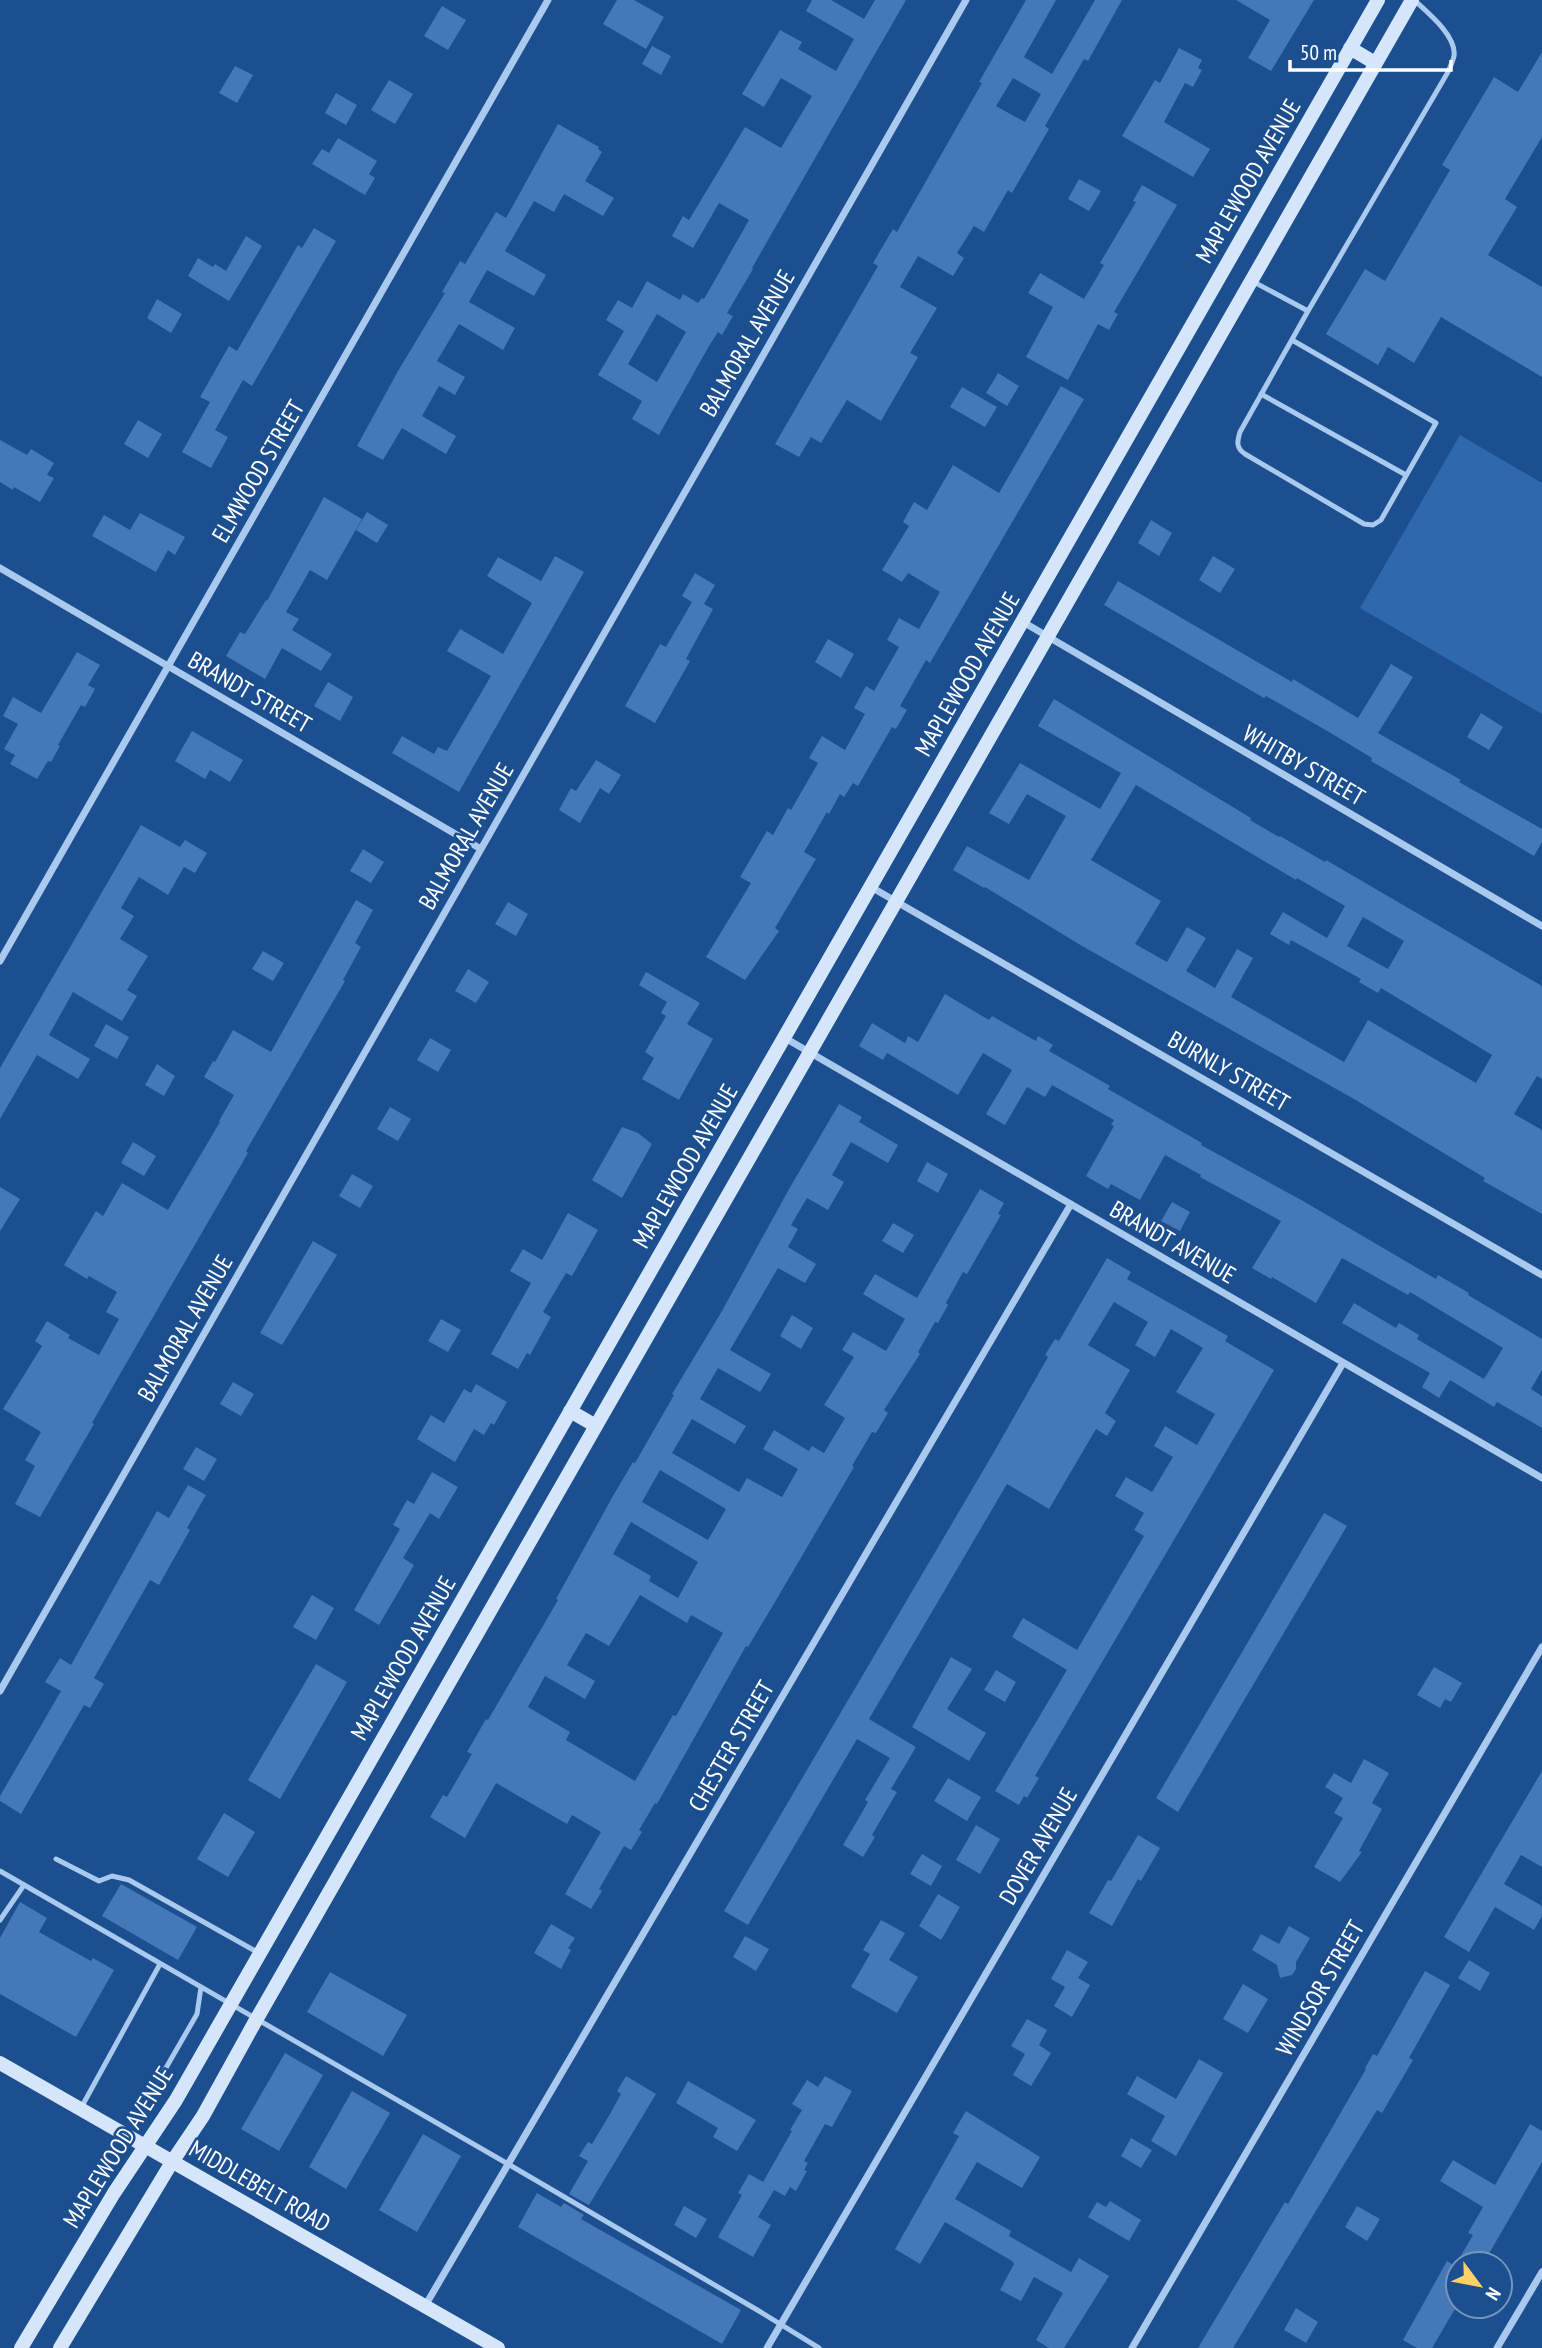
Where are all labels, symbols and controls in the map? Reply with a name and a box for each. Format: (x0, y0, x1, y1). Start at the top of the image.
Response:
scale bar (1290, 28, 1451, 72)
text: 50 m (1300, 39, 1337, 66)
street label: MAPLEWOOD AVENUE (1188, 93, 1308, 269)
street label: BALMORAL AVENUE (692, 264, 802, 422)
street label: ELMWOOD STREET (205, 394, 311, 548)
street label: MAPLEWOOD AVENUE (907, 586, 1027, 762)
street label: BRANDT STREET (183, 644, 317, 740)
street label: WHITBY STREET (1237, 718, 1371, 813)
street label: BALMORAL AVENUE (411, 757, 521, 915)
street label: BURNLY STREET (1163, 1024, 1296, 1118)
street label: MAPLEWOOD AVENUE (625, 1078, 745, 1254)
street label: BRANDT AVENUE (1105, 1194, 1241, 1290)
street label: BALMORAL AVENUE (130, 1249, 240, 1407)
street label: MAPLEWOOD AVENUE (343, 1570, 463, 1746)
street label: CHESTER STREET (681, 1675, 781, 1817)
street label: DOVER AVENUE (992, 1782, 1084, 1910)
street label: WINDSOR STREET (1269, 1915, 1371, 2061)
street label: MAPLEWOOD AVENUE (56, 2061, 180, 2233)
street label: MIDDLEBELT ROAD (184, 2133, 336, 2239)
north arrow (1444, 2250, 1514, 2320)
text: N (1481, 2283, 1506, 2305)

